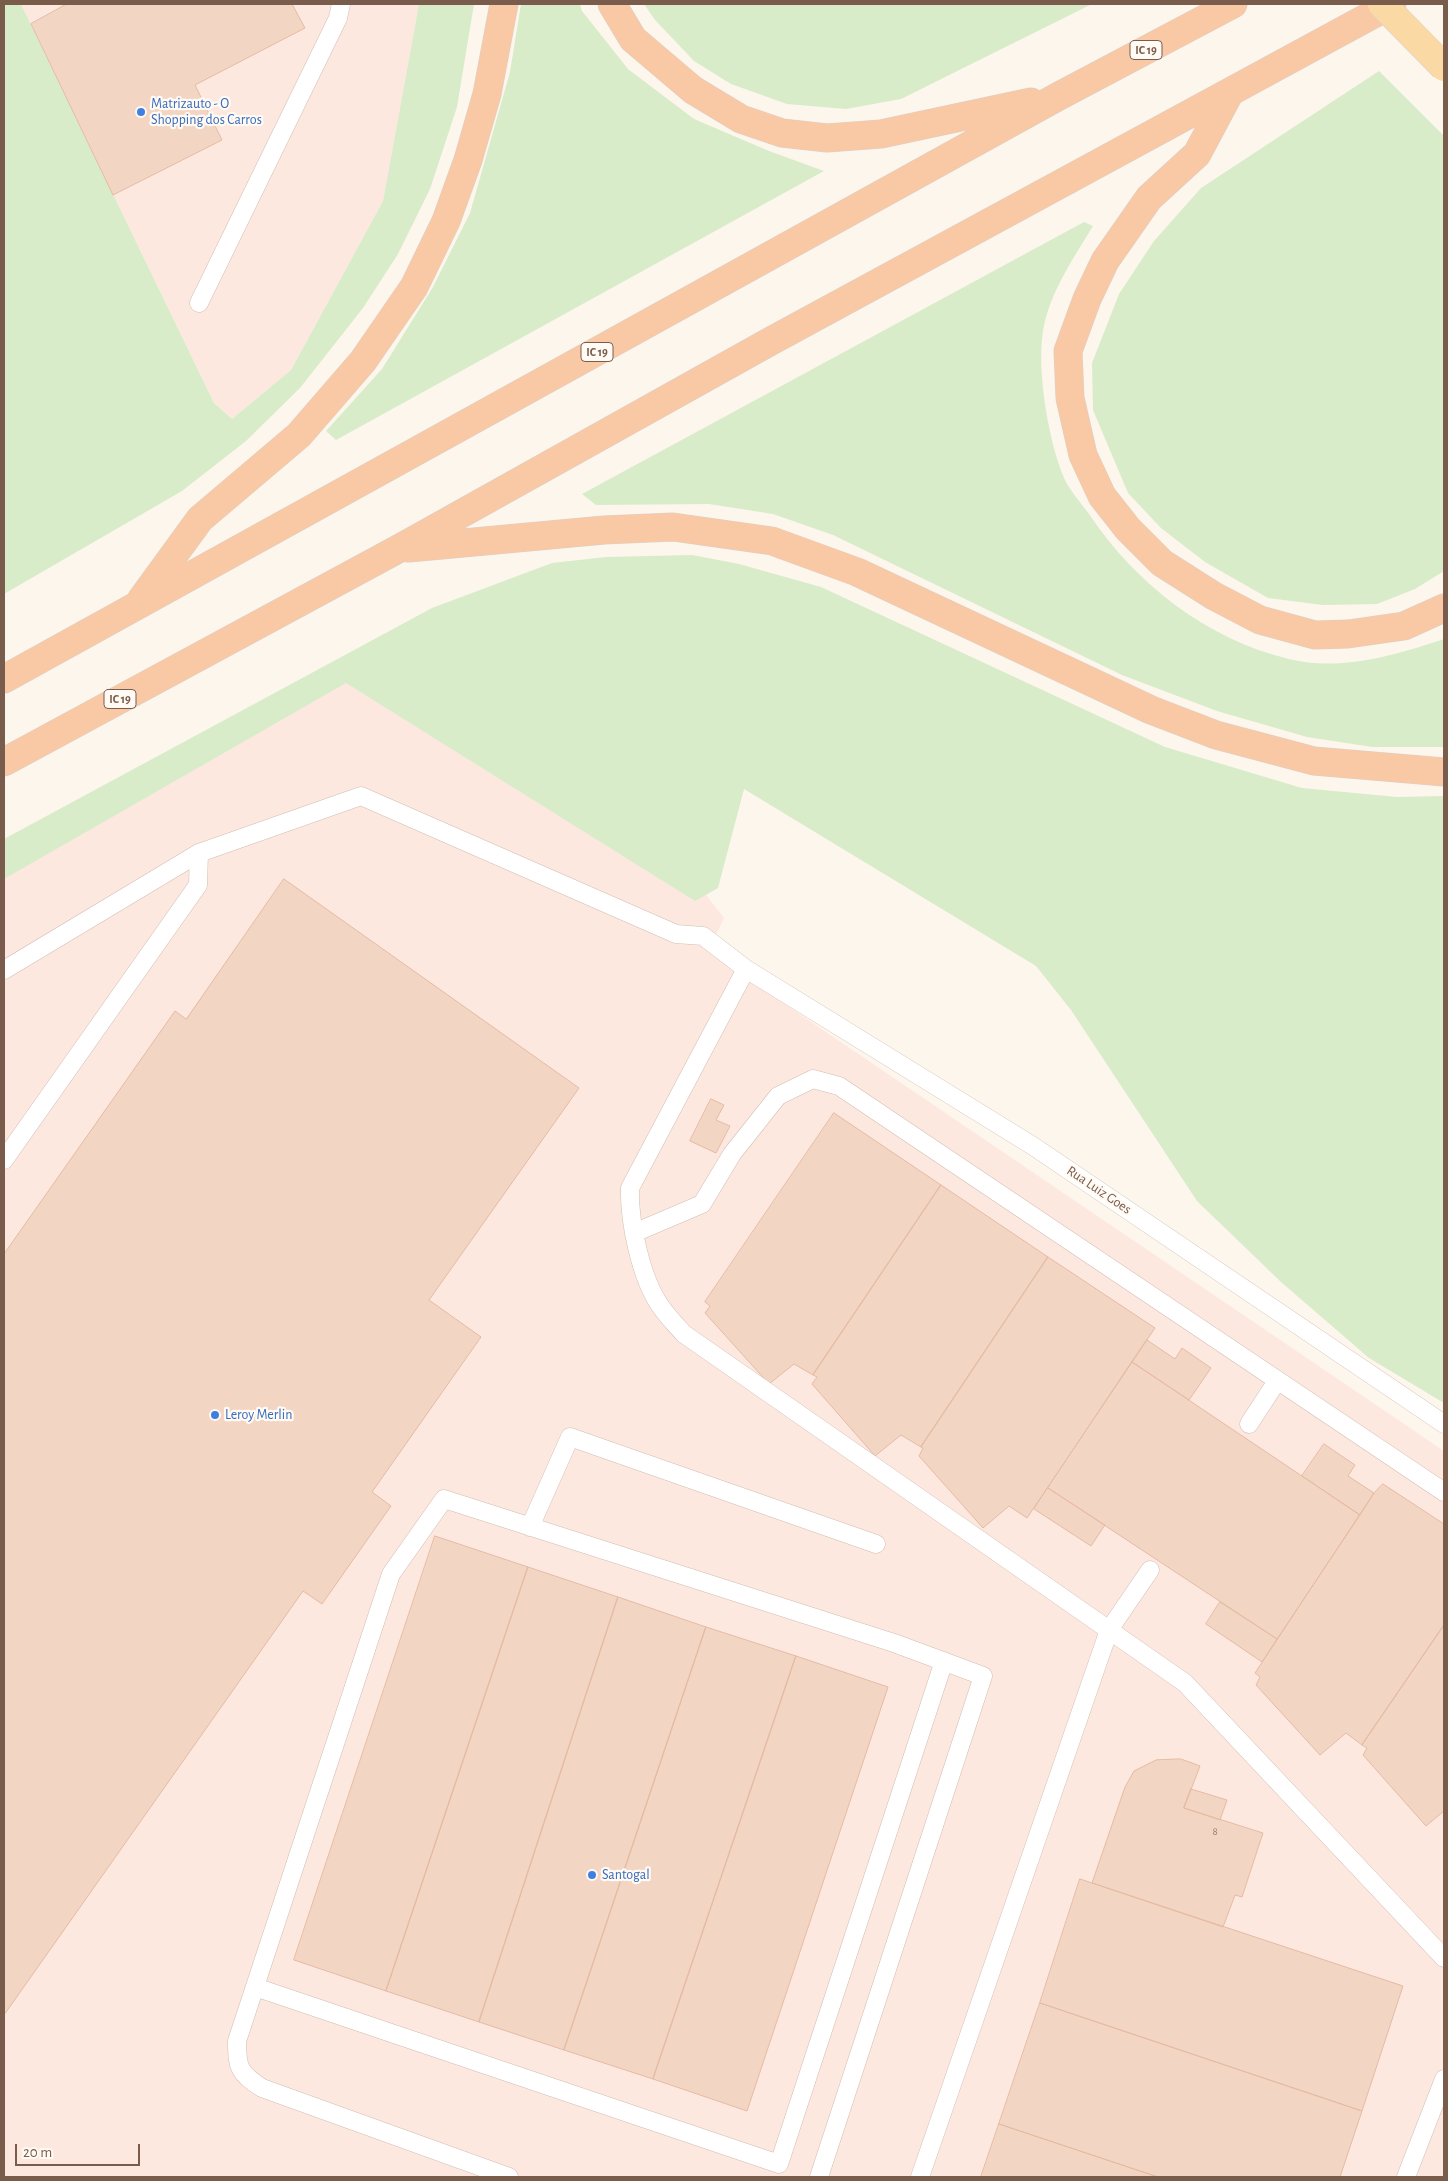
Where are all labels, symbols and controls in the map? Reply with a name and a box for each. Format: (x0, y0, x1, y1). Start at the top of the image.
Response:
road number: IC 19 (1130, 40, 1162, 60)
place label: Matrizauto - O Shopping dos Carros (151, 96, 262, 128)
marker: Matrizauto - O Shopping dos Carros (135, 106, 147, 118)
road number: IC 19 (581, 342, 613, 362)
road number: IC 19 (104, 690, 136, 709)
street label: Rua Luiz Goes (1063, 1162, 1135, 1218)
place label: Leroy Merlin (225, 1407, 292, 1423)
marker: Leroy Merlin (209, 1409, 221, 1421)
house number: 8 (1212, 1825, 1218, 1839)
place label: Santogal (602, 1867, 650, 1883)
marker: Santogal (586, 1869, 598, 1881)
scale bar (18, 2134, 142, 2166)
text: 20 m (23, 2145, 52, 2160)

